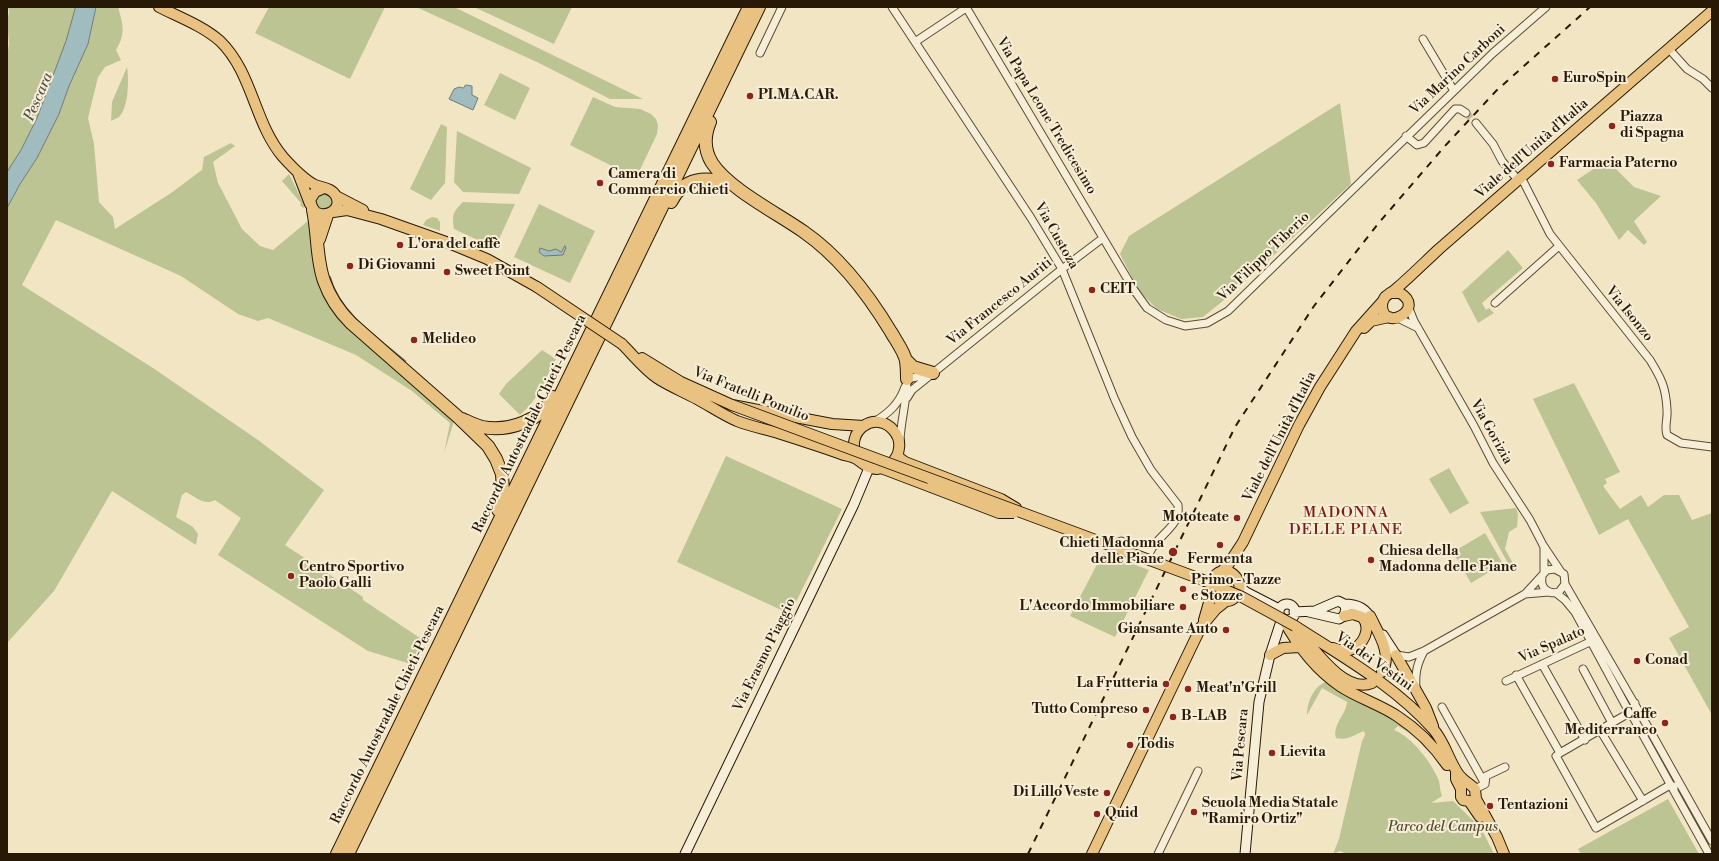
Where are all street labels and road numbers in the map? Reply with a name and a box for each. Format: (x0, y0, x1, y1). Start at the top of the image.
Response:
street label: Via Marino Carboni (1407, 21, 1509, 119)
street label: Via Papa Leone Tredicesimo (992, 34, 1100, 198)
street label: Viale dell'Unità d'Italia (1472, 95, 1592, 203)
street label: Via Custoza (1030, 200, 1082, 272)
street label: Via Filippo Tiberio (1214, 209, 1314, 305)
street label: Via Francesco Auriti (944, 255, 1056, 349)
street label: Via Isonzo (1602, 283, 1656, 345)
street label: Raccordo Autostradale Chieti-Pescara (470, 312, 590, 536)
street label: Via Fratelli Pomilio (691, 364, 811, 426)
street label: Viale dell'Unità d'Italia (1240, 369, 1320, 505)
street label: Via Gorizia (1466, 397, 1516, 467)
street label: Via Erasmo Piaggio (730, 596, 800, 714)
street label: Raccordo Autostradale Chieti-Pescara (328, 603, 448, 827)
street label: Via Spalato (1516, 623, 1588, 667)
street label: Via dei Vestini (1332, 629, 1416, 695)
street label: Via Pescara (1229, 708, 1253, 782)

